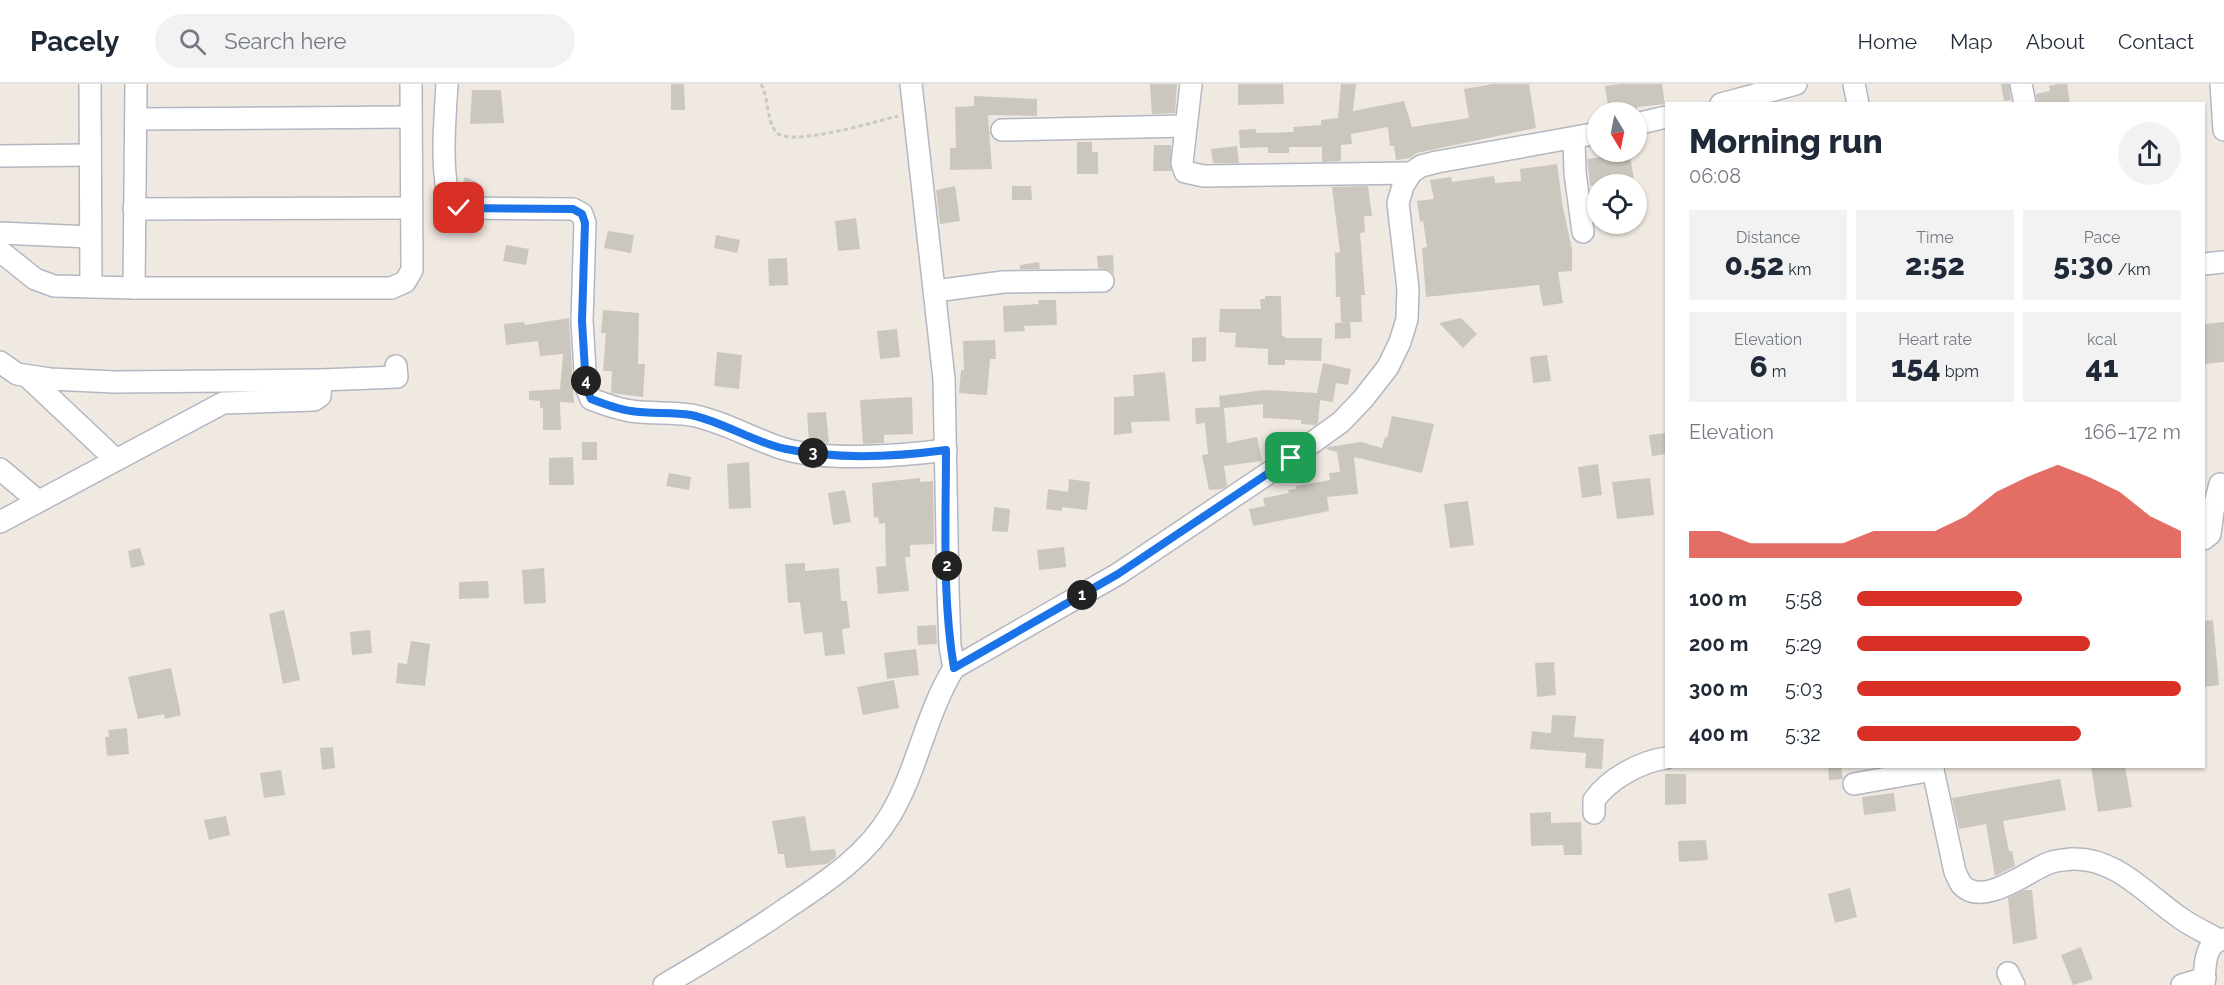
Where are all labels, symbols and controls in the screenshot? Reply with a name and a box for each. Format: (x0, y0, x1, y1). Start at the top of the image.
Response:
search box (155, 14, 575, 68)
text: Pacely (30, 25, 119, 58)
icon: search (176, 25, 209, 58)
text: Search here (224, 28, 346, 54)
text: Home (1858, 29, 1917, 54)
text: Map (1950, 29, 1993, 54)
text: About (2026, 29, 2085, 54)
text: Contact (2118, 29, 2194, 54)
north arrow (1587, 102, 1647, 162)
map controls (1587, 102, 1647, 234)
text: Morning run (1689, 122, 1883, 161)
button: share (2118, 122, 2181, 185)
text: 06:08 (1689, 164, 1741, 188)
button: locate (1587, 174, 1647, 234)
pin (433, 182, 484, 233)
icon: check (442, 191, 475, 224)
text: Distance (1736, 228, 1800, 247)
text: Time (1916, 228, 1954, 247)
text: Pace (2084, 228, 2120, 247)
text: 0.52 (1725, 247, 1784, 282)
text: 2:52 (1905, 247, 1965, 282)
text: 5:30 (2053, 247, 2114, 282)
text: km (1784, 260, 1812, 279)
text: /km (2114, 260, 2151, 279)
text: Elevation (1734, 330, 1802, 349)
text: Heart rate (1898, 330, 1972, 349)
text: kcal (2087, 330, 2117, 349)
text: 6 (1749, 349, 1768, 384)
text: 154 (1891, 349, 1941, 384)
text: 41 (2086, 349, 2118, 384)
text: m (1768, 362, 1787, 381)
text: bpm (1941, 362, 1979, 381)
pin: 4 (571, 366, 601, 396)
text: 4 (581, 371, 591, 390)
text: Elevation (1689, 420, 1774, 444)
text: 166–172 m (2084, 420, 2181, 444)
pin (1265, 432, 1316, 483)
pin: 3 (798, 438, 828, 468)
icon: arrive (1274, 441, 1307, 474)
text: 3 (809, 443, 817, 462)
pin: 2 (932, 551, 962, 581)
text: 2 (942, 556, 952, 575)
pin: 1 (1067, 580, 1097, 610)
text: 1 (1078, 585, 1086, 604)
text: 100 m (1689, 587, 1747, 611)
text: 5:58 (1785, 587, 1822, 611)
text: 200 m (1689, 632, 1748, 656)
text: 5:29 (1785, 632, 1822, 656)
text: 300 m (1689, 677, 1748, 701)
text: 5:03 (1785, 677, 1823, 701)
text: 400 m (1689, 722, 1748, 746)
text: 5:32 (1785, 722, 1821, 746)

